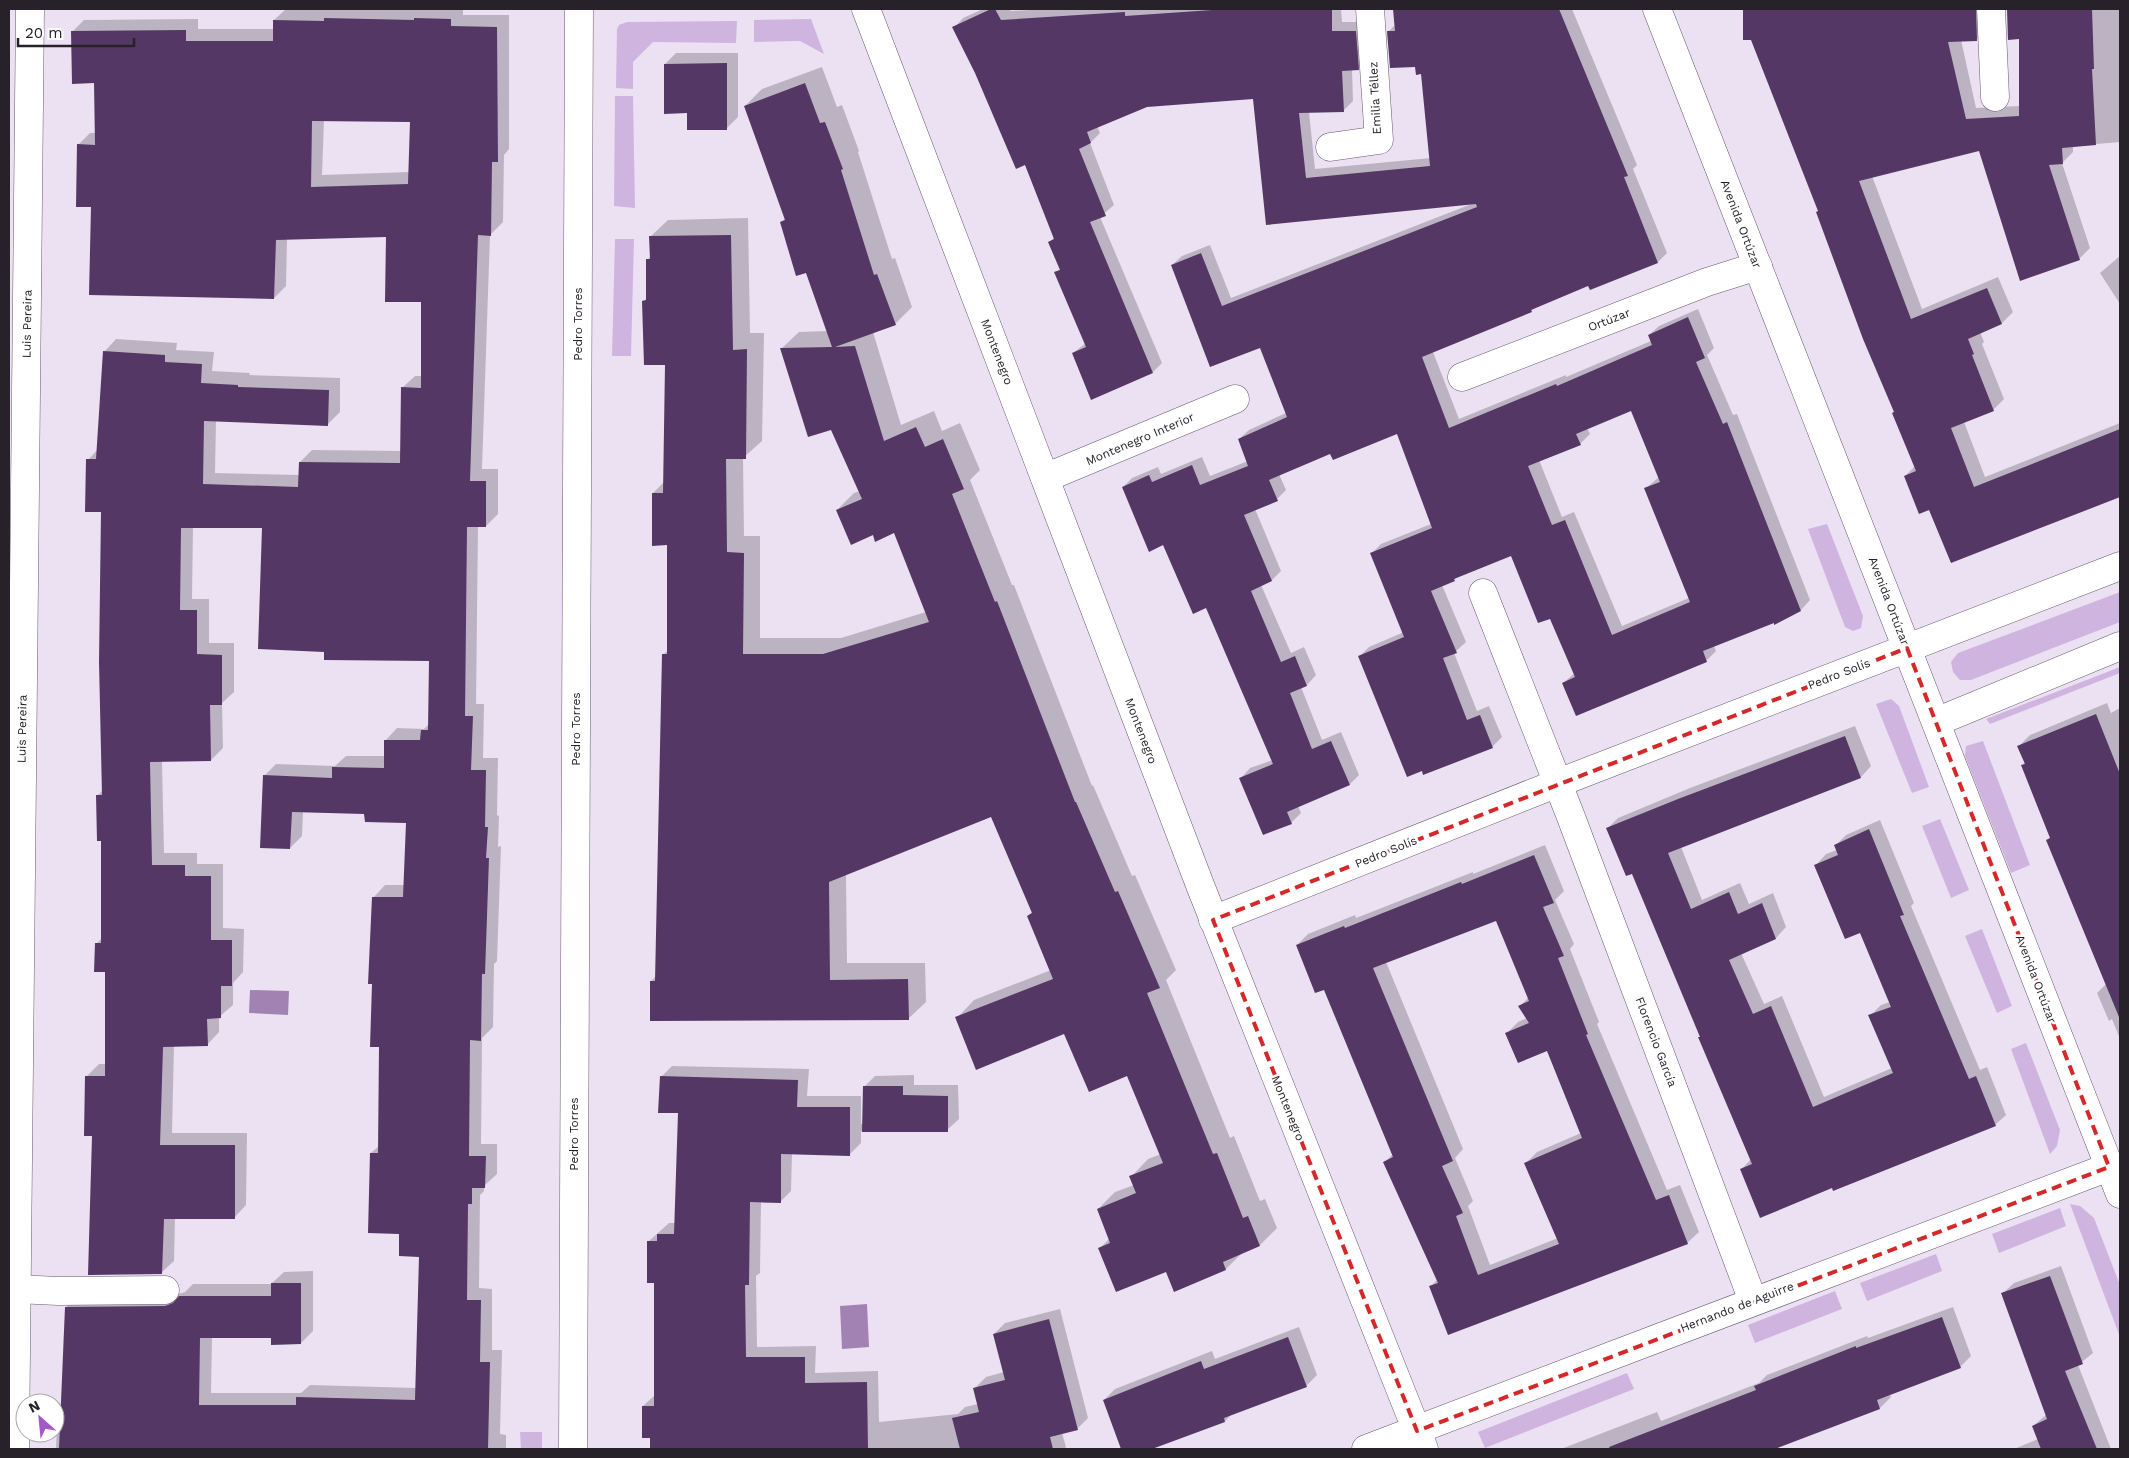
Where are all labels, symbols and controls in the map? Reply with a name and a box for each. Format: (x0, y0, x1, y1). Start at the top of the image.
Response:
scale bar (18, 15, 134, 47)
text: 20 m (25, 24, 63, 42)
street label: Emilia Téllez (1366, 61, 1384, 135)
street label: Avenida Ortúzar (1718, 178, 1764, 270)
street label: Pedro Torres (571, 287, 585, 361)
street label: Luis Pereira (19, 289, 35, 358)
street label: Ortúzar (1586, 306, 1632, 334)
street label: Montenegro (978, 317, 1016, 387)
street label: Montenegro Interior (1084, 410, 1196, 468)
street label: Avenida Ortúzar (1866, 555, 1912, 647)
street label: Pedro Solís (1806, 656, 1872, 692)
street label: Pedro Torres (569, 692, 583, 766)
street label: Luis Pereira (14, 694, 30, 763)
street label: Montenegro (1122, 696, 1160, 766)
street label: Pedro Solís (1353, 833, 1419, 871)
street label: Avenida Ortúzar (2013, 933, 2059, 1025)
street label: Florencio García (1632, 995, 1680, 1089)
street label: Montenegro (1269, 1073, 1307, 1143)
street label: Pedro Torres (567, 1097, 581, 1171)
street label: Hernando de Aguirre (1678, 1279, 1796, 1335)
north arrow (15, 1393, 65, 1443)
text: N (26, 1397, 42, 1416)

